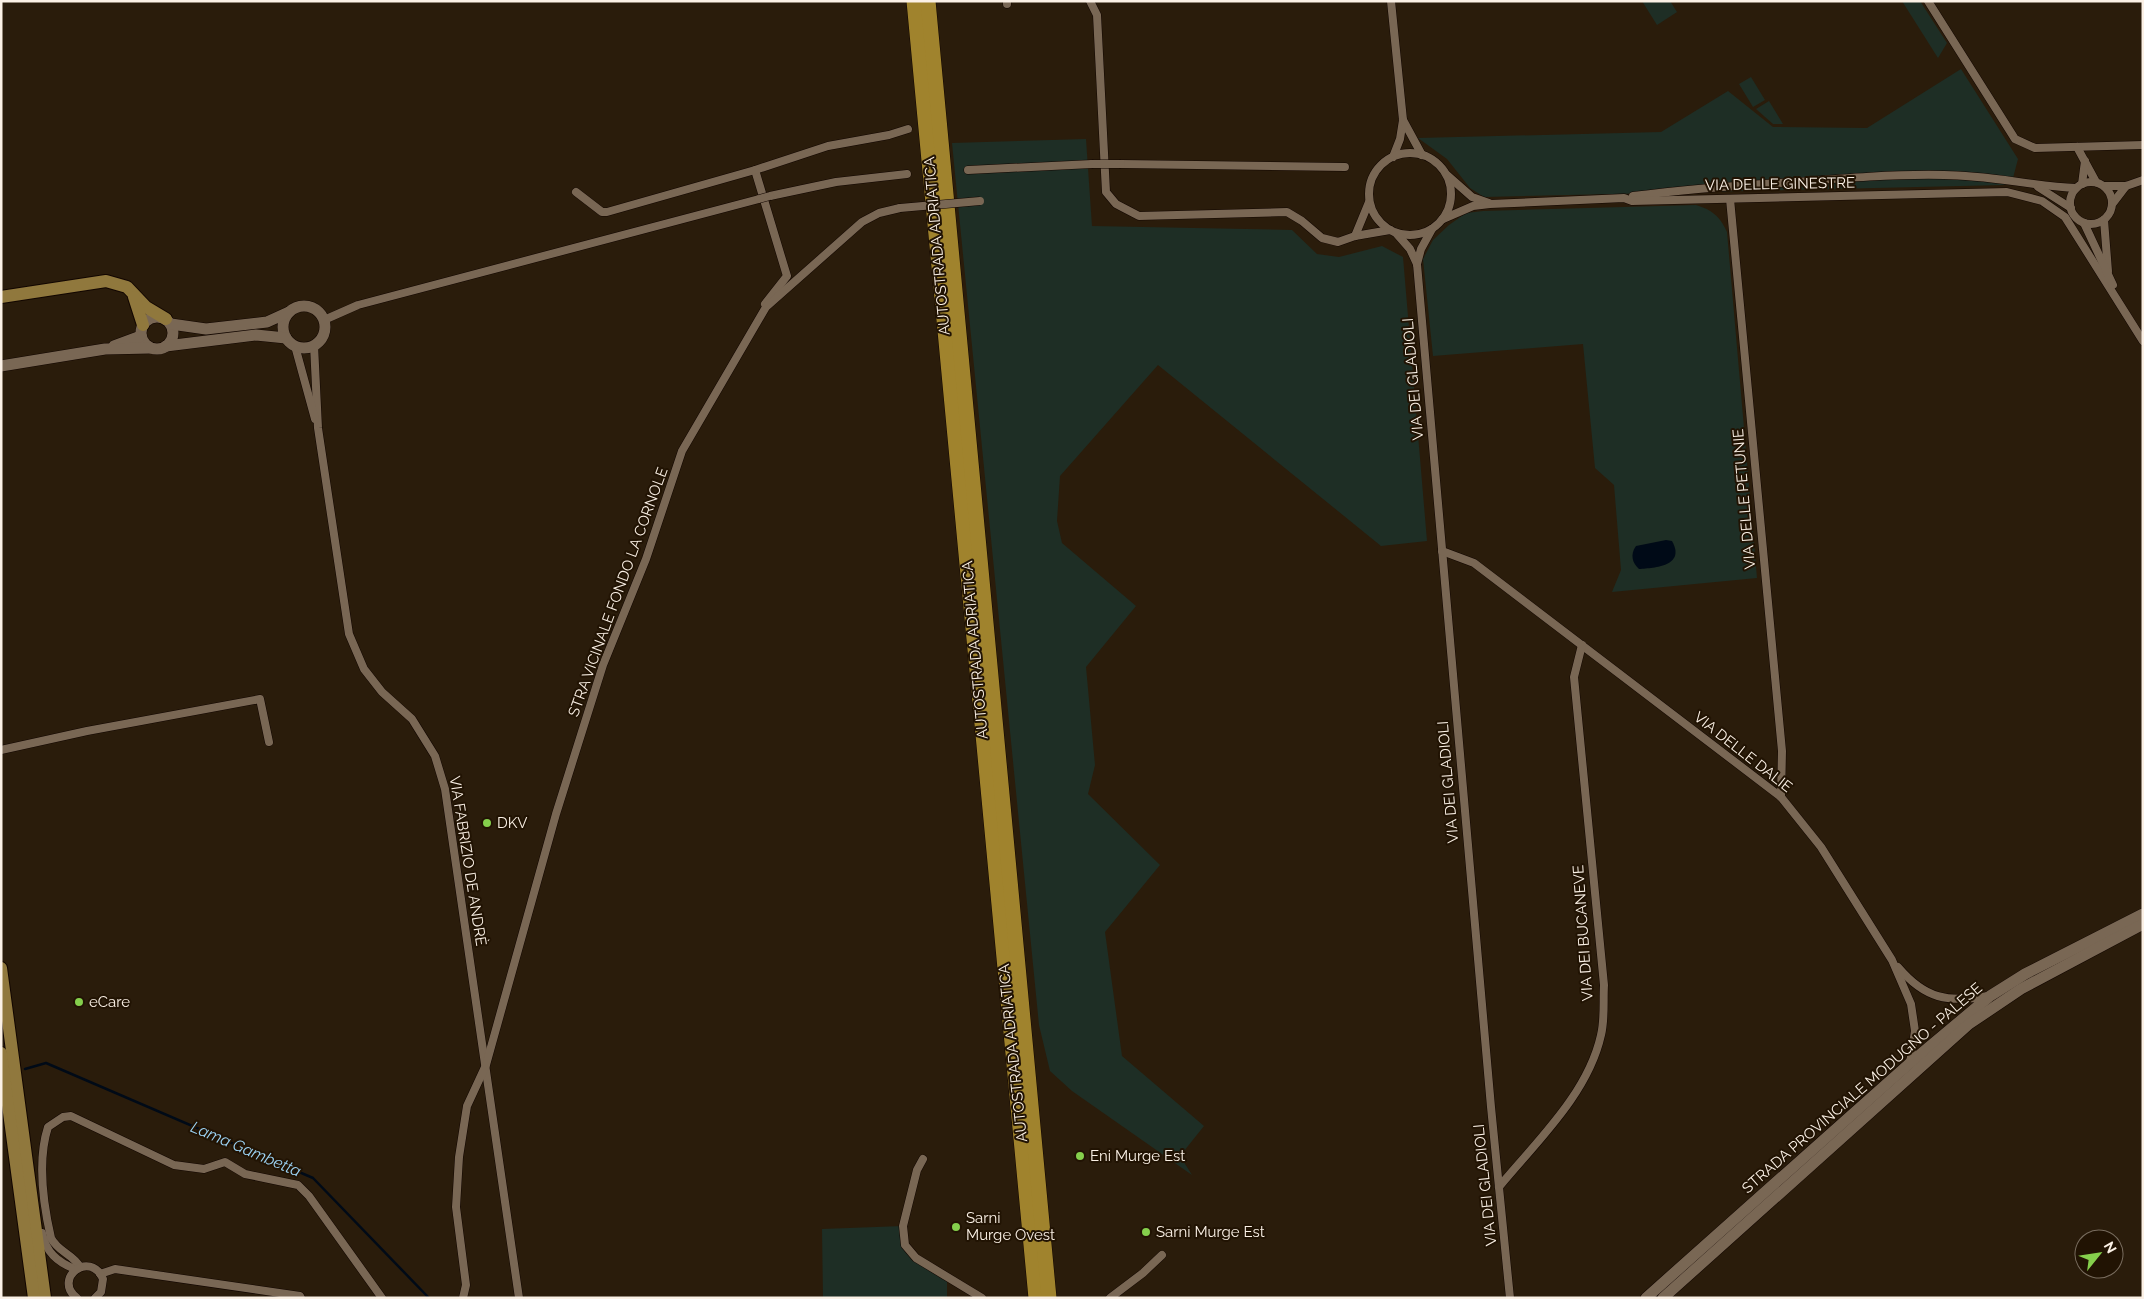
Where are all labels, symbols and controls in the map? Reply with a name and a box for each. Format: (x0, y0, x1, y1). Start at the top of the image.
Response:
street label: AUTOSTRADA ADRIATICA (920, 156, 954, 336)
street label: VIA DELLE GINESTRE (1705, 174, 1855, 194)
street label: VIA DEI GLADIOLI (1399, 317, 1427, 441)
street label: VIA DELLE PETUNIE (1729, 428, 1759, 570)
street label: STRA VICINALE FONDO LA CORNOLE (564, 465, 672, 719)
street label: AUTOSTRADA ADRIATICA (958, 560, 992, 740)
street label: VIA DELLE DALIE (1690, 708, 1796, 796)
street label: VIA DEI GLADIOLI (1434, 720, 1462, 844)
street label: VIA FABRIZIO DE ANDRÈ (446, 775, 490, 947)
place label: DKV (497, 814, 528, 832)
marker: DKV (481, 817, 493, 829)
street label: VIA DEI BUCANEVE (1569, 864, 1597, 1002)
street label: AUTOSTRADA ADRIATICA (995, 963, 1031, 1143)
street label: STRADA PROVINCIALE MODUGNO - PALESE (1738, 979, 1986, 1197)
place label: eCare (89, 993, 130, 1011)
marker: eCare (73, 996, 85, 1008)
water label: Lama Gambetta (188, 1117, 304, 1181)
street label: VIA DEI GLADIOLI (1470, 1123, 1500, 1247)
place label: Eni Murge Est (1090, 1147, 1185, 1165)
marker: Eni Murge Est (1074, 1150, 1086, 1162)
place label: Sarni Murge Ovest (966, 1209, 1055, 1244)
marker: Sarni Murge Ovest (950, 1221, 962, 1233)
place label: Sarni Murge Est (1156, 1223, 1265, 1241)
marker: Sarni Murge Est (1140, 1226, 1152, 1238)
north arrow (2074, 1229, 2124, 1279)
text: N (2101, 1239, 2120, 1256)

